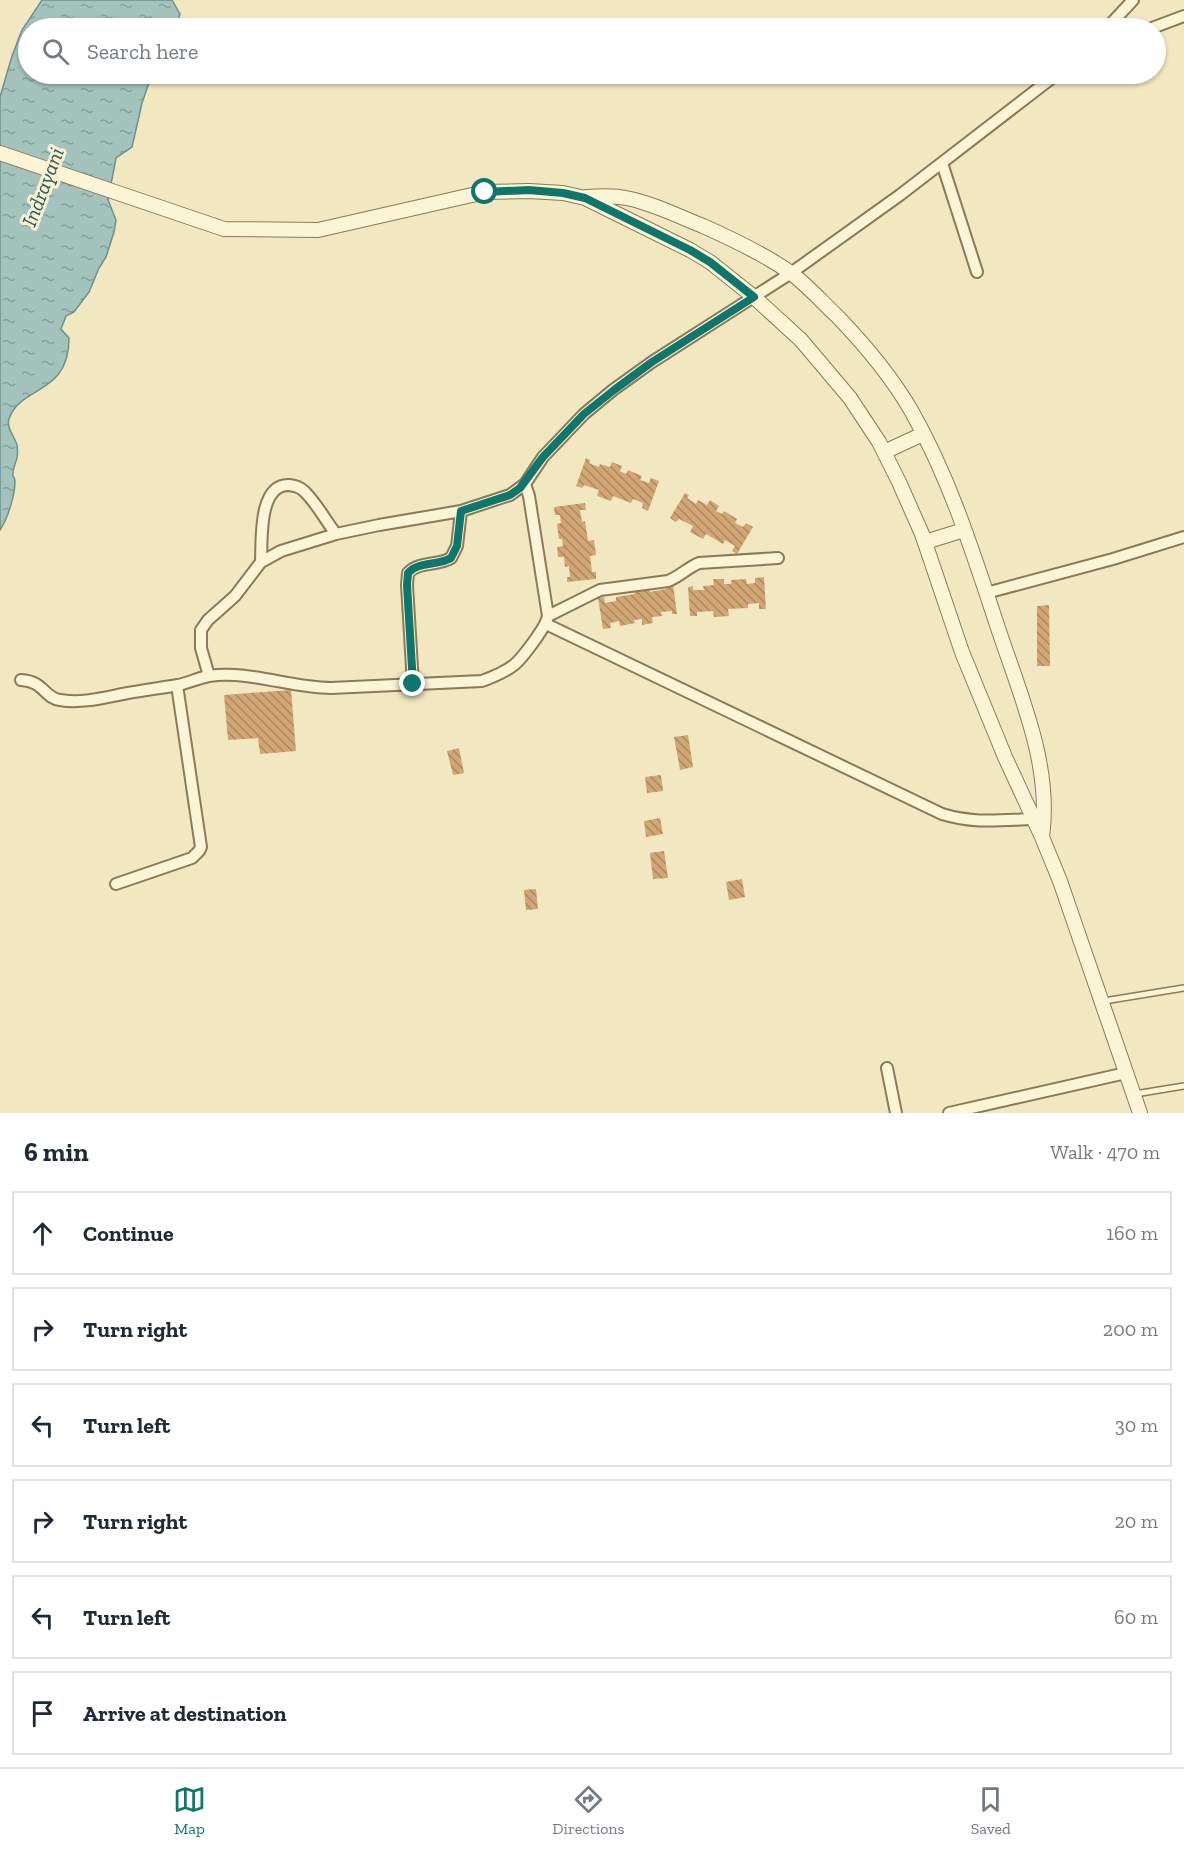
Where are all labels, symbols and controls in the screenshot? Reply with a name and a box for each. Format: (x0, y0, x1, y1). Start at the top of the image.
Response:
search box (18, 18, 1166, 84)
icon: search (39, 35, 72, 68)
text: Search here (87, 38, 198, 65)
water label: Indrayani (16, 144, 69, 230)
route start (471, 178, 497, 204)
route end (399, 670, 425, 696)
text: 6 min (24, 1136, 89, 1168)
text: Walk · 470 m (1050, 1140, 1160, 1164)
icon: ahead (26, 1217, 59, 1250)
text: Continue (83, 1220, 174, 1247)
text: 160 m (1106, 1221, 1158, 1245)
icon: right (26, 1313, 59, 1346)
text: Turn right (83, 1316, 187, 1343)
text: 200 m (1103, 1317, 1158, 1341)
icon: left (26, 1409, 59, 1442)
text: Turn left (83, 1412, 170, 1439)
text: 30 m (1115, 1413, 1158, 1437)
icon: right (26, 1505, 59, 1538)
text: Turn right (83, 1508, 187, 1535)
text: 20 m (1114, 1509, 1158, 1533)
icon: left (26, 1601, 59, 1634)
text: Turn left (83, 1604, 170, 1631)
text: 60 m (1114, 1605, 1158, 1629)
icon: arrive (26, 1697, 59, 1730)
text: Arrive at destination (83, 1700, 286, 1727)
tab: Map (173, 1783, 206, 1838)
tab: Directions (552, 1783, 625, 1838)
tab: Saved (971, 1783, 1011, 1838)

